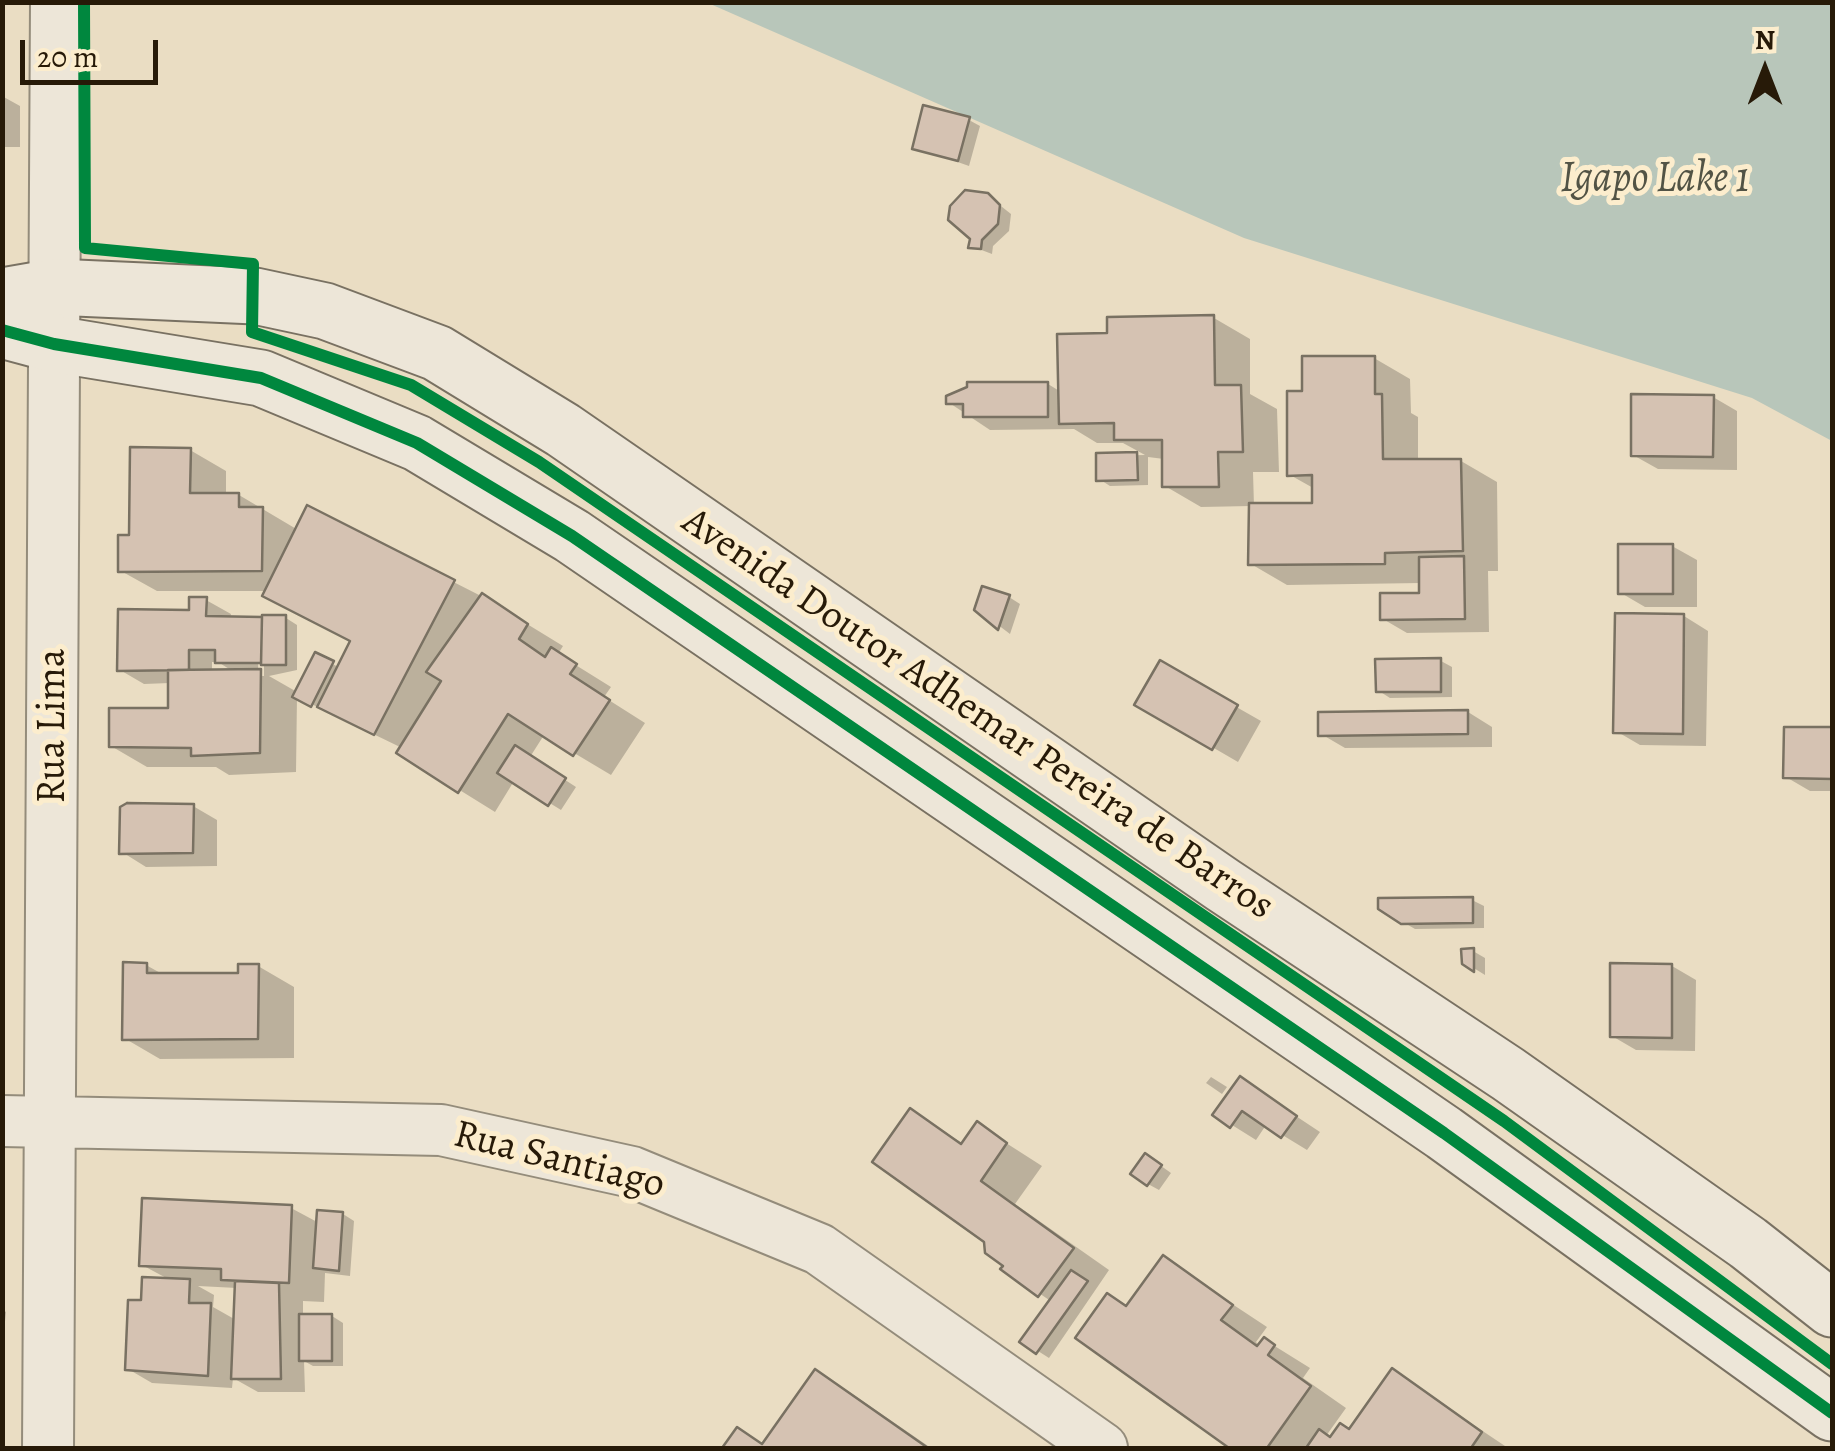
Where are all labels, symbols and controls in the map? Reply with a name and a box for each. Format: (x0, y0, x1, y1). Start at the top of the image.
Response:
scale bar (25, 20, 162, 82)
north arrow (1715, 20, 1815, 120)
text: N (1755, 21, 1775, 59)
text: 20 m (37, 37, 98, 77)
water label: Igapo Lake 1 (1560, 155, 1750, 205)
street label: Avenida Doutor Adhemar Pereira de Barros (672, 498, 1282, 932)
street label: Rua Lima (30, 649, 78, 803)
street label: Rua Santiago (449, 1112, 669, 1210)

